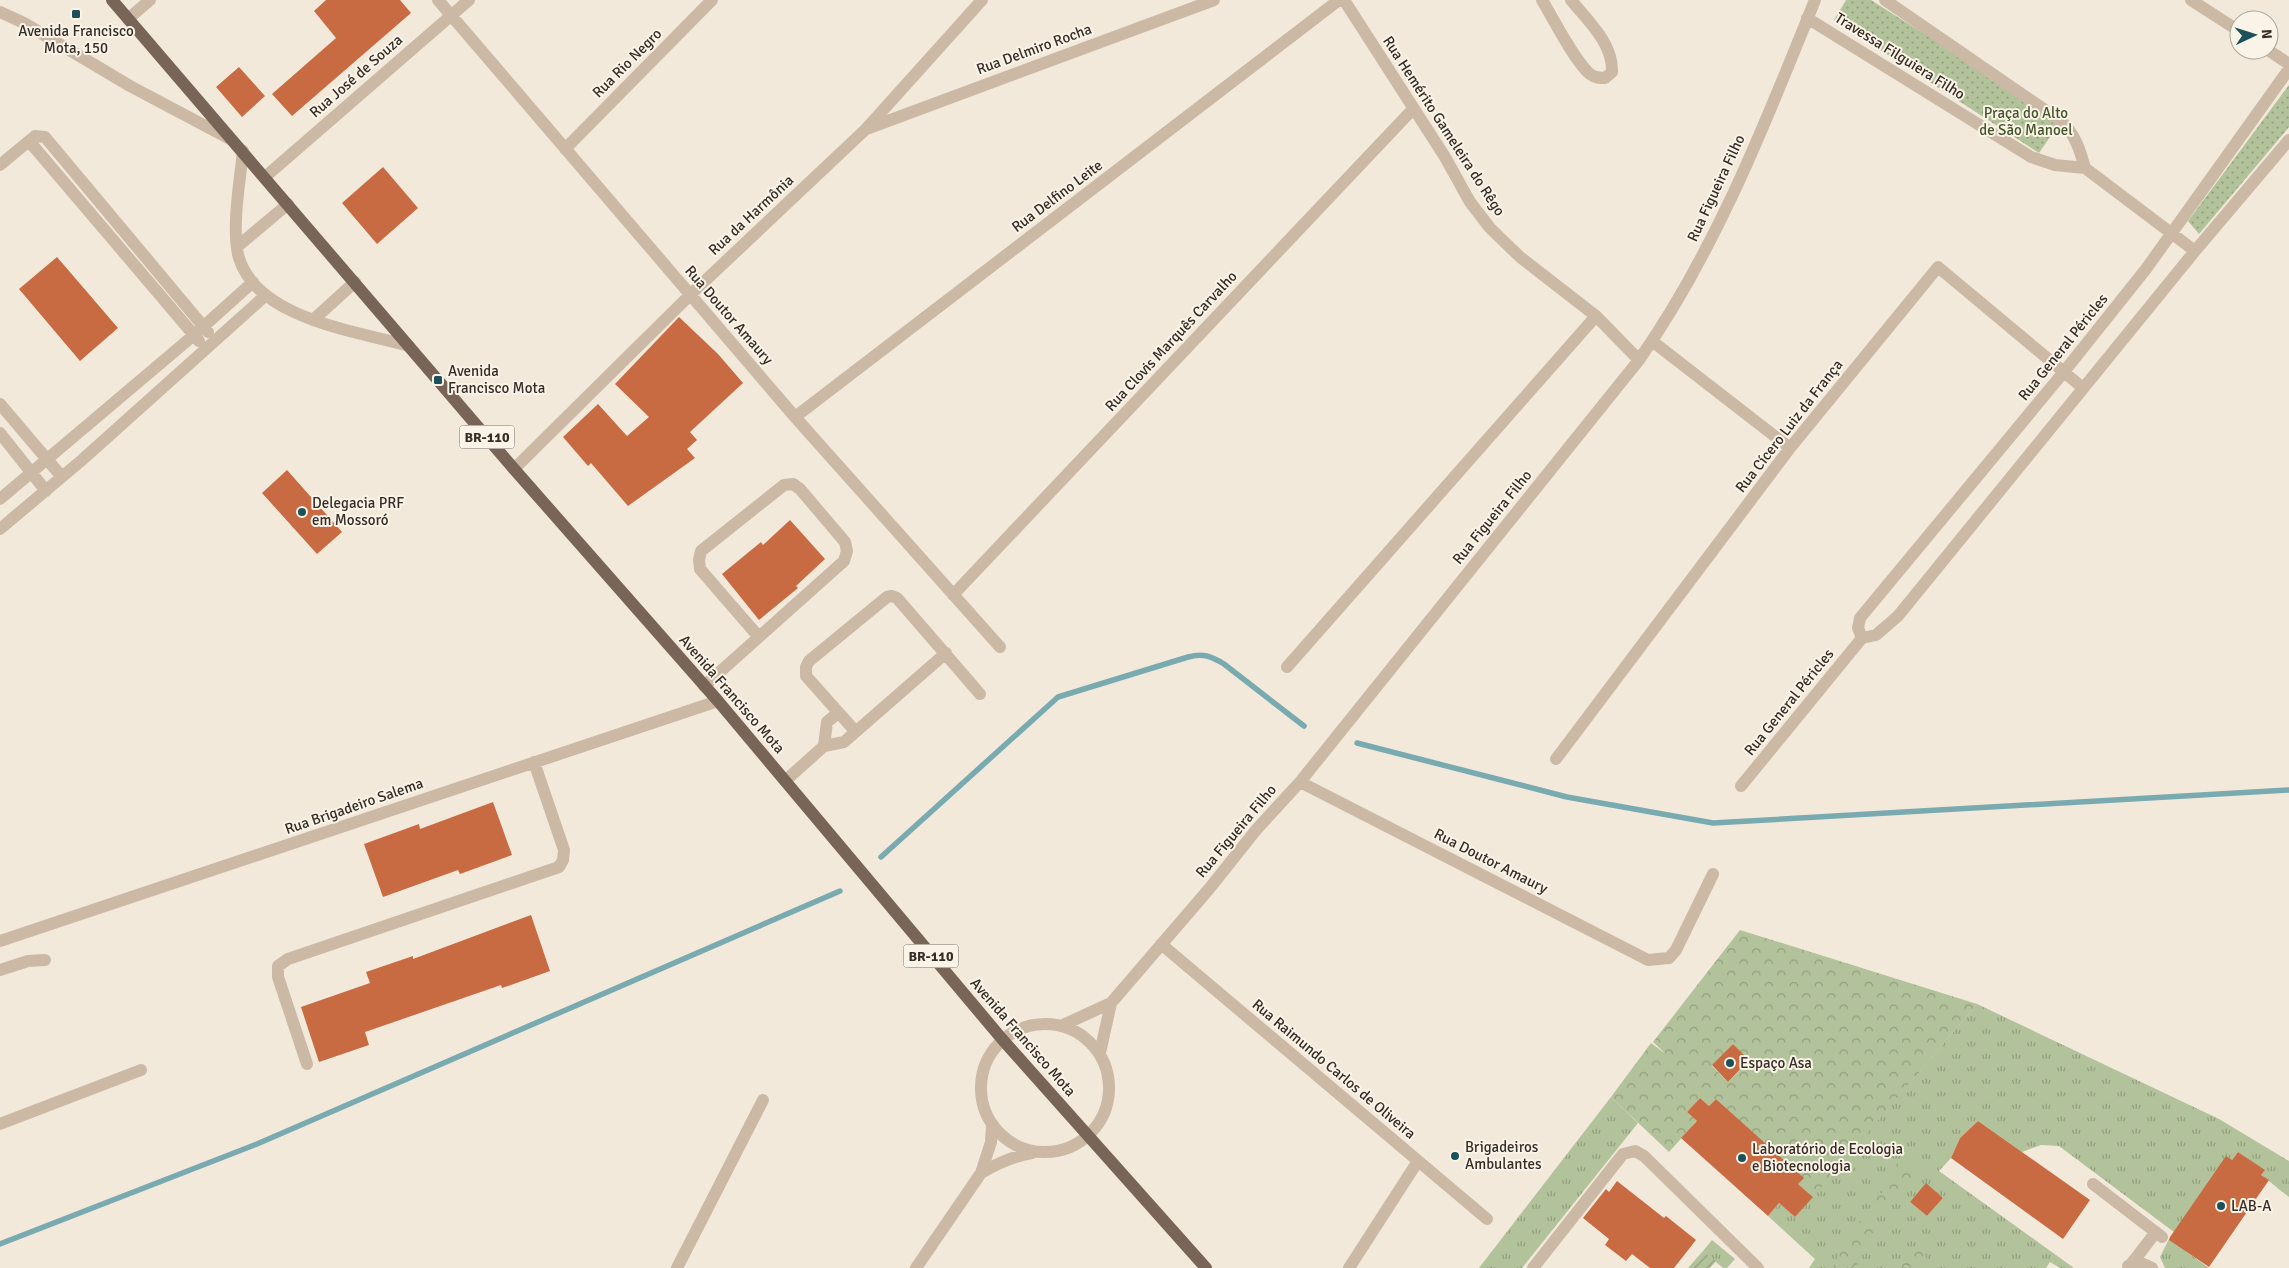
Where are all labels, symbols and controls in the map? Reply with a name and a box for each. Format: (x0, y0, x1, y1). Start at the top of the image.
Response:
marker: Avenida Francisco Mota, 150 (70, 8, 82, 20)
street label: Travessa Filguiera Filho (1832, 9, 1969, 103)
north arrow (2229, 10, 2279, 60)
street label: Rua Delmiro Rocha (974, 20, 1094, 78)
place label: Avenida Francisco Mota, 150 (18, 22, 134, 57)
street label: Rua Rio Negro (589, 24, 666, 101)
text: N (2258, 29, 2275, 40)
street label: Rua José de Souza (306, 31, 406, 121)
street label: Rua Hemérito Gameleira do Rêgo (1379, 33, 1509, 219)
park label: Praça do Alto de São Manoel (1979, 104, 2073, 139)
street label: Rua Figueira Filho (1683, 131, 1749, 244)
street label: Rua Delfino Leite (1008, 156, 1106, 236)
street label: Rua da Harmônia (705, 171, 797, 259)
street label: Rua Doutor Amaury (681, 262, 777, 368)
street label: Rua Clovis Marquês Carvalho (1101, 267, 1241, 415)
street label: Rua General Péricles (2014, 290, 2112, 404)
street label: Rua Cícero Luiz da França (1732, 356, 1846, 496)
place label: Avenida Francisco Mota (448, 362, 545, 397)
marker: Avenida Francisco Mota (432, 374, 444, 386)
road number: BR-110 (460, 426, 514, 448)
street label: Rua Figueira Filho (1449, 466, 1536, 568)
place label: Delegacia PRF em Mossoró (312, 494, 404, 529)
marker: Delegacia PRF em Mossoró (296, 506, 308, 518)
street label: Avenida Francisco Mota (676, 631, 788, 757)
street label: Rua General Péricles (1740, 645, 1838, 759)
street label: Rua Brigadeiro Salema (282, 774, 426, 838)
street label: Rua Figueira Filho (1192, 781, 1280, 881)
street label: Rua Doutor Amaury (1431, 825, 1551, 897)
road number: BR-110 (904, 944, 958, 968)
street label: Avenida Francisco Mota (967, 974, 1079, 1100)
street label: Rua Raimundo Carlos de Oliveira (1249, 995, 1419, 1143)
place label: Espaço Asa (1740, 1054, 1812, 1072)
marker: Espaço Asa (1724, 1057, 1736, 1069)
place label: Brigadeiros Ambulantes (1465, 1138, 1542, 1173)
place label: Laboratório de Ecologia e Biotecnologia (1752, 1140, 1903, 1175)
marker: Brigadeiros Ambulantes (1449, 1150, 1461, 1162)
marker: Laboratório de Ecologia e Biotecnologia (1736, 1152, 1748, 1164)
place label: LAB-A (2231, 1197, 2271, 1215)
marker: LAB-A (2215, 1200, 2227, 1212)

